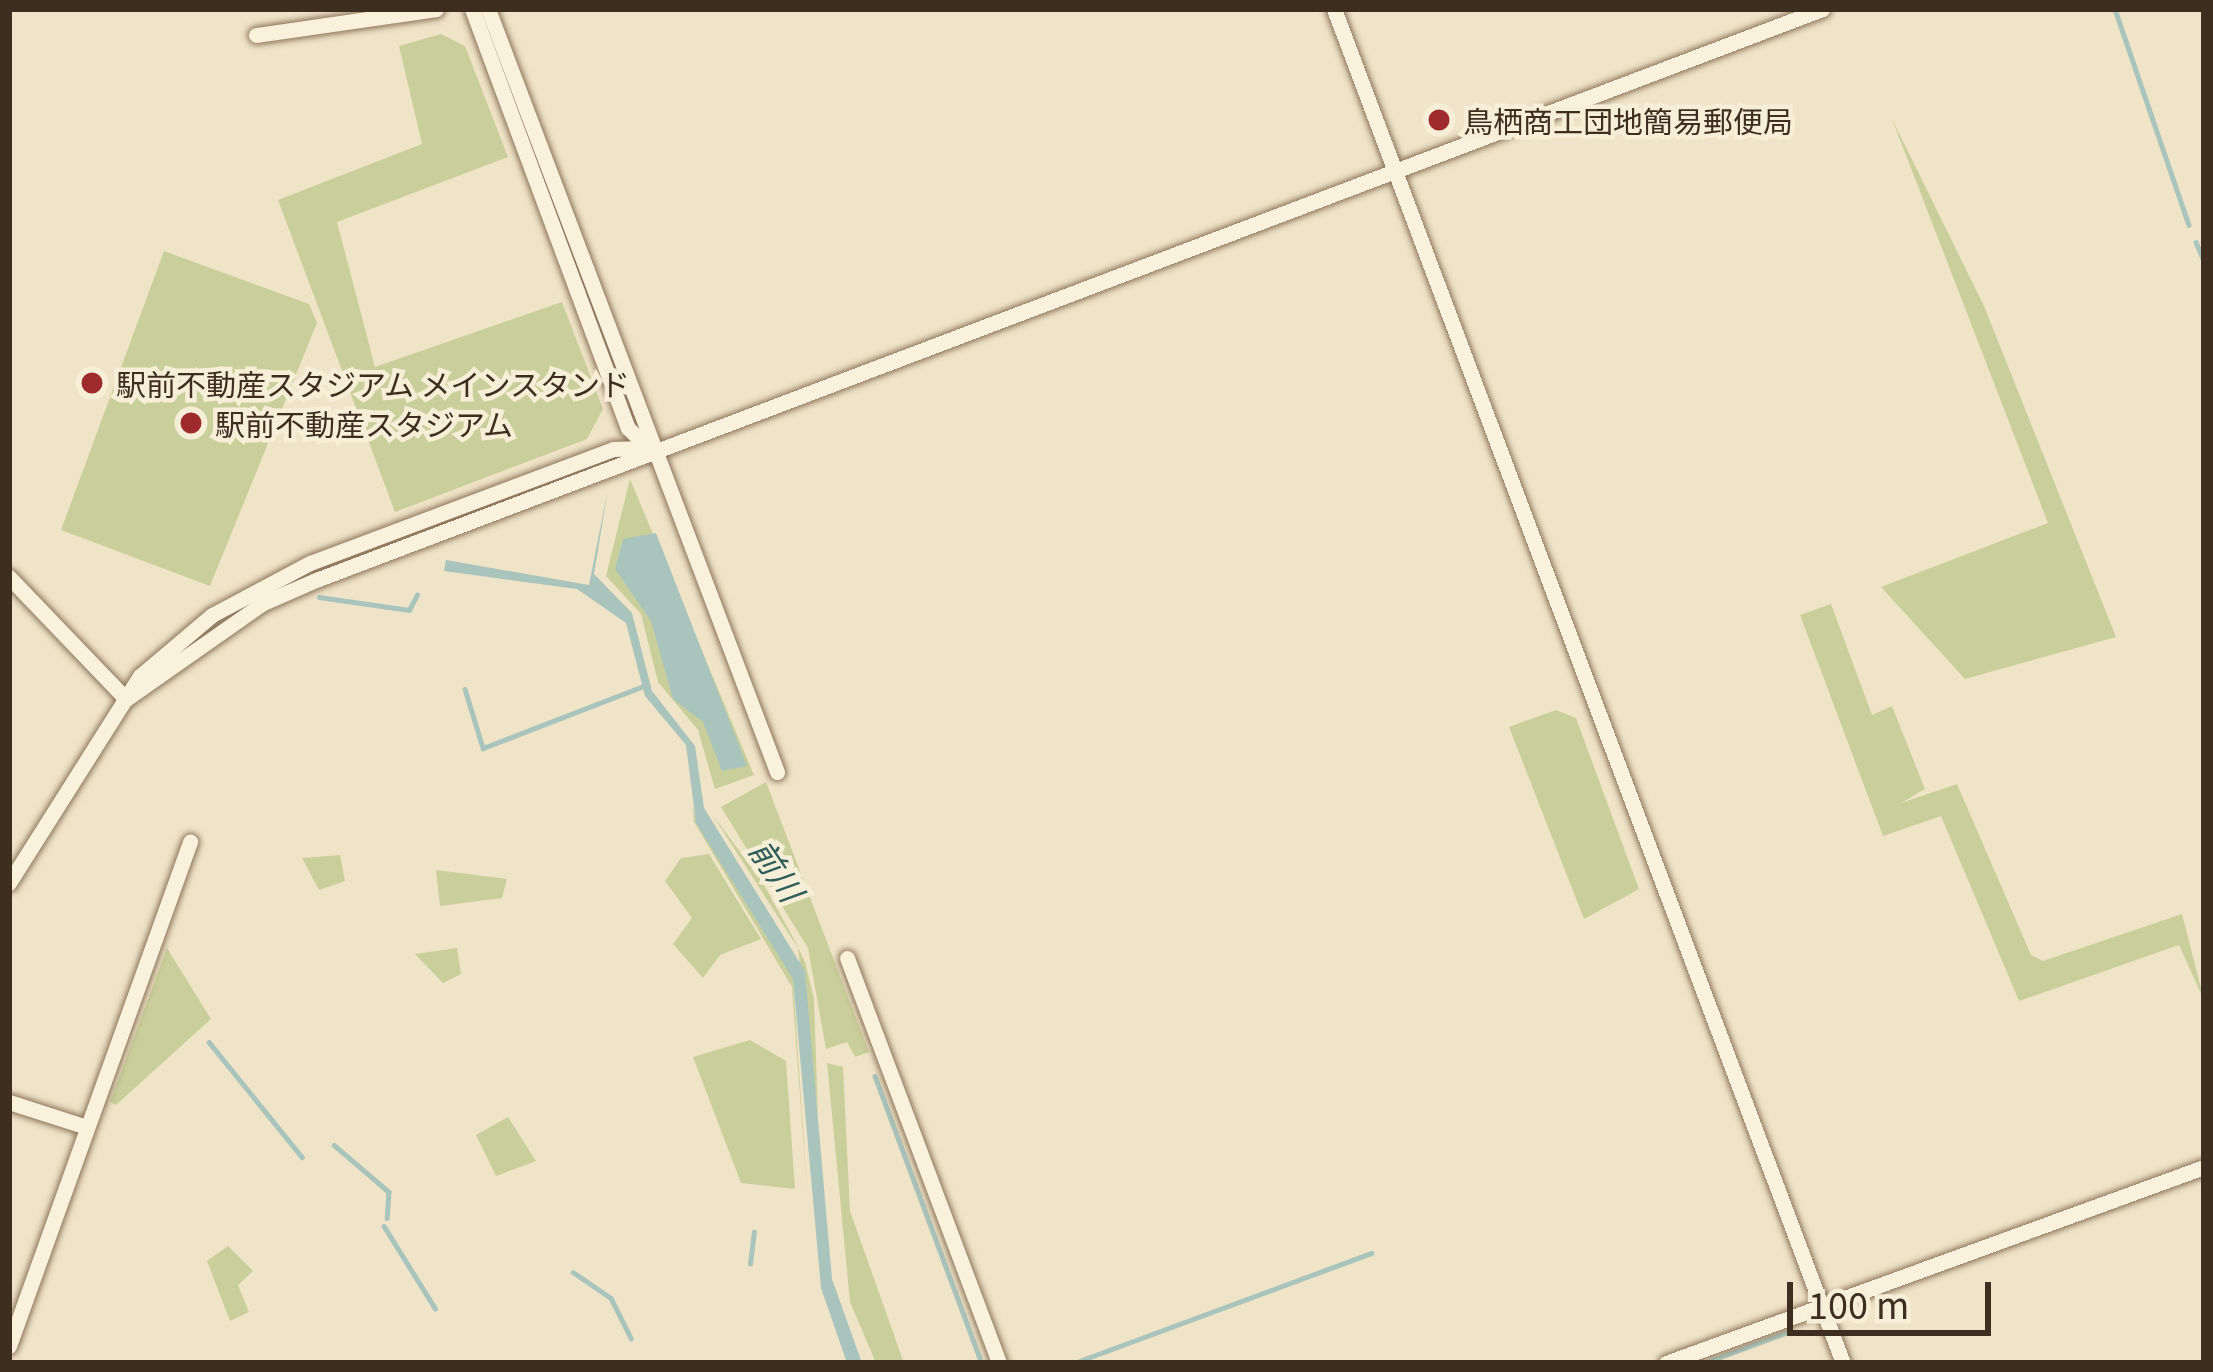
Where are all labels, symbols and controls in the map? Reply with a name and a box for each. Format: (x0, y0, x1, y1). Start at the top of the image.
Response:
place label: 鳥栖商工団地簡易郵便局 (1463, 102, 1793, 138)
marker: 鳥栖商工団地簡易郵便局 (1426, 107, 1452, 133)
place label: 駅前不動産スタジアム メインスタンド (116, 365, 633, 401)
marker: 駅前不動産スタジアム メインスタンド (79, 370, 105, 396)
place label: 駅前不動産スタジアム (215, 405, 515, 441)
marker: 駅前不動産スタジアム (178, 410, 204, 436)
water label: 前川 (742, 832, 812, 908)
scale bar (1793, 1258, 1997, 1332)
text: 100 m (1808, 1277, 1909, 1329)

